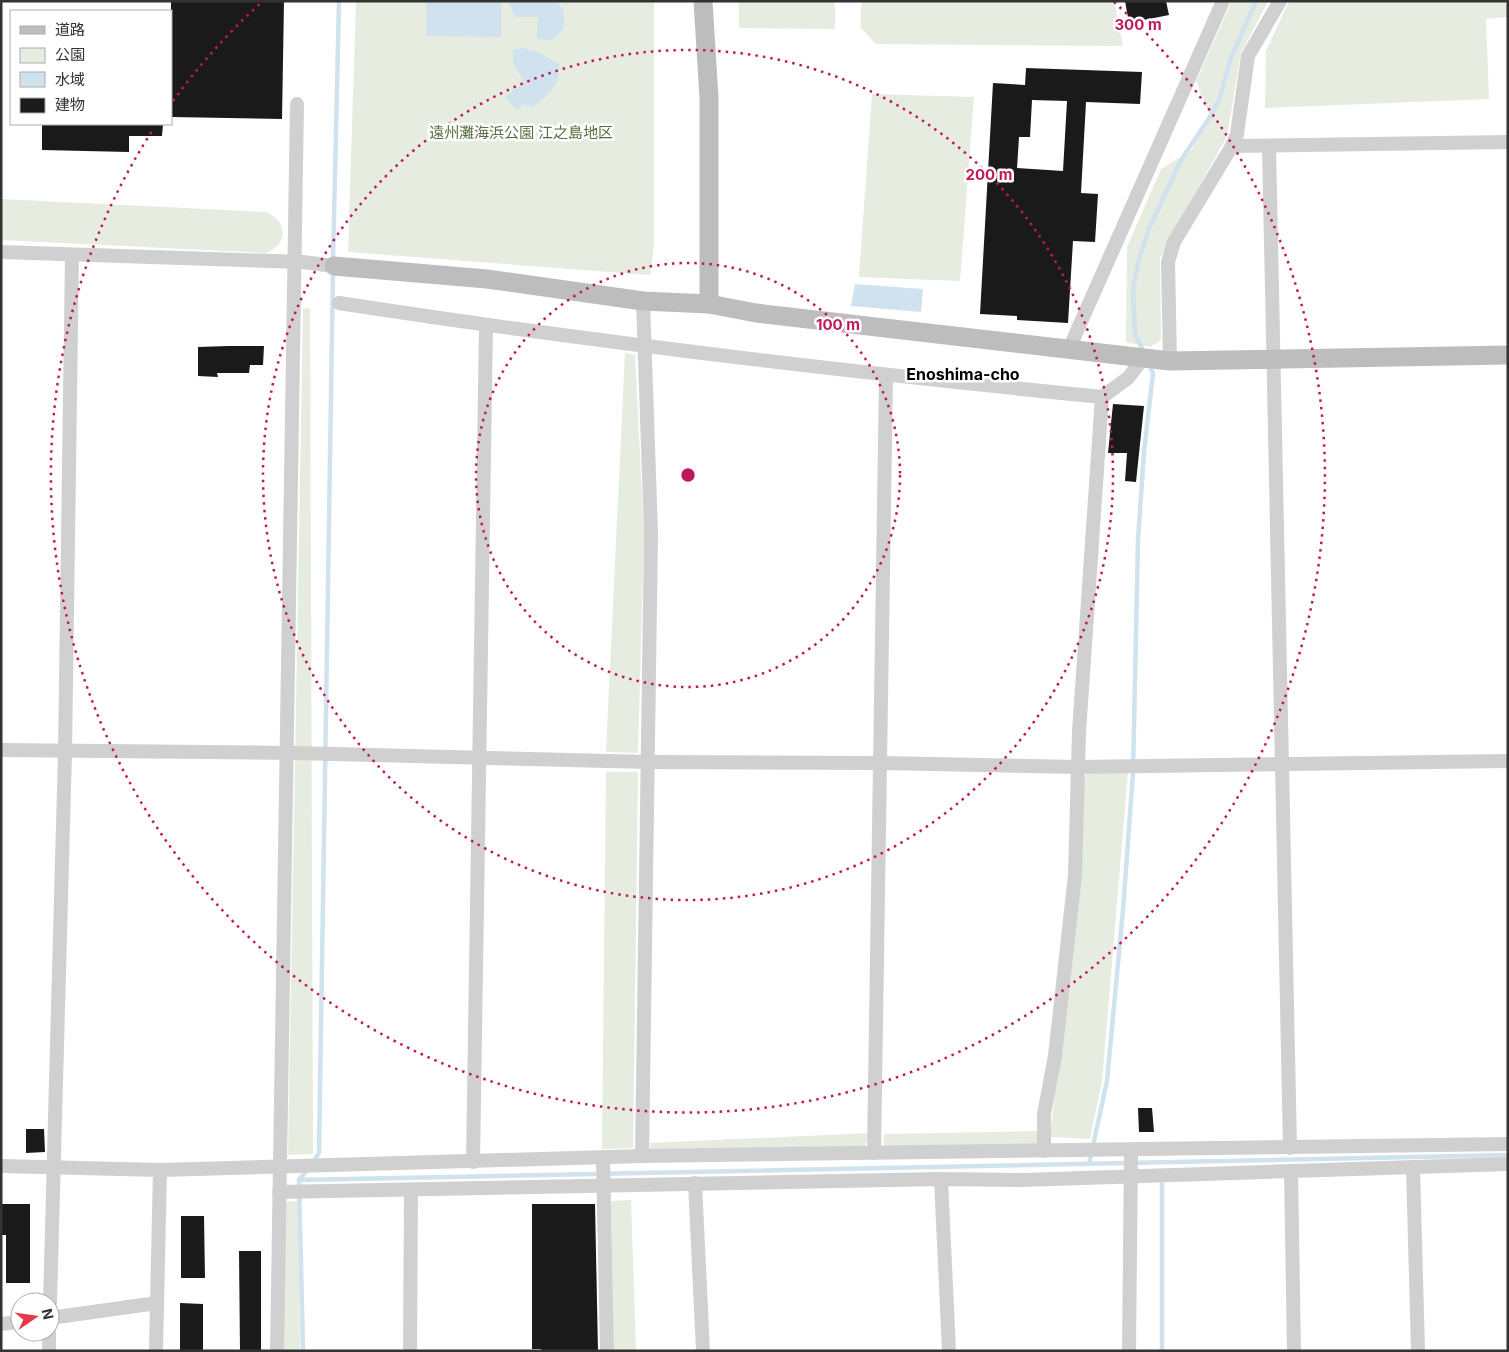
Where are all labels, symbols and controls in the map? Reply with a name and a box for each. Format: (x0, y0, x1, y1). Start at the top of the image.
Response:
legend (10, 10, 172, 125)
text: 300 m (1114, 15, 1162, 34)
text: 道路 (55, 20, 85, 39)
text: 公園 (55, 45, 85, 64)
text: 水域 (55, 70, 85, 89)
text: 建物 (55, 95, 85, 114)
park label: 遠州灘海浜公園 江之島地区 (429, 123, 613, 142)
text: 200 m (966, 165, 1012, 184)
text: 100 m (816, 315, 860, 334)
district label: Enoshima-cho (906, 364, 1020, 384)
centre of rings (679, 466, 697, 484)
north arrow (10, 1292, 60, 1342)
text: N (39, 1307, 58, 1321)

